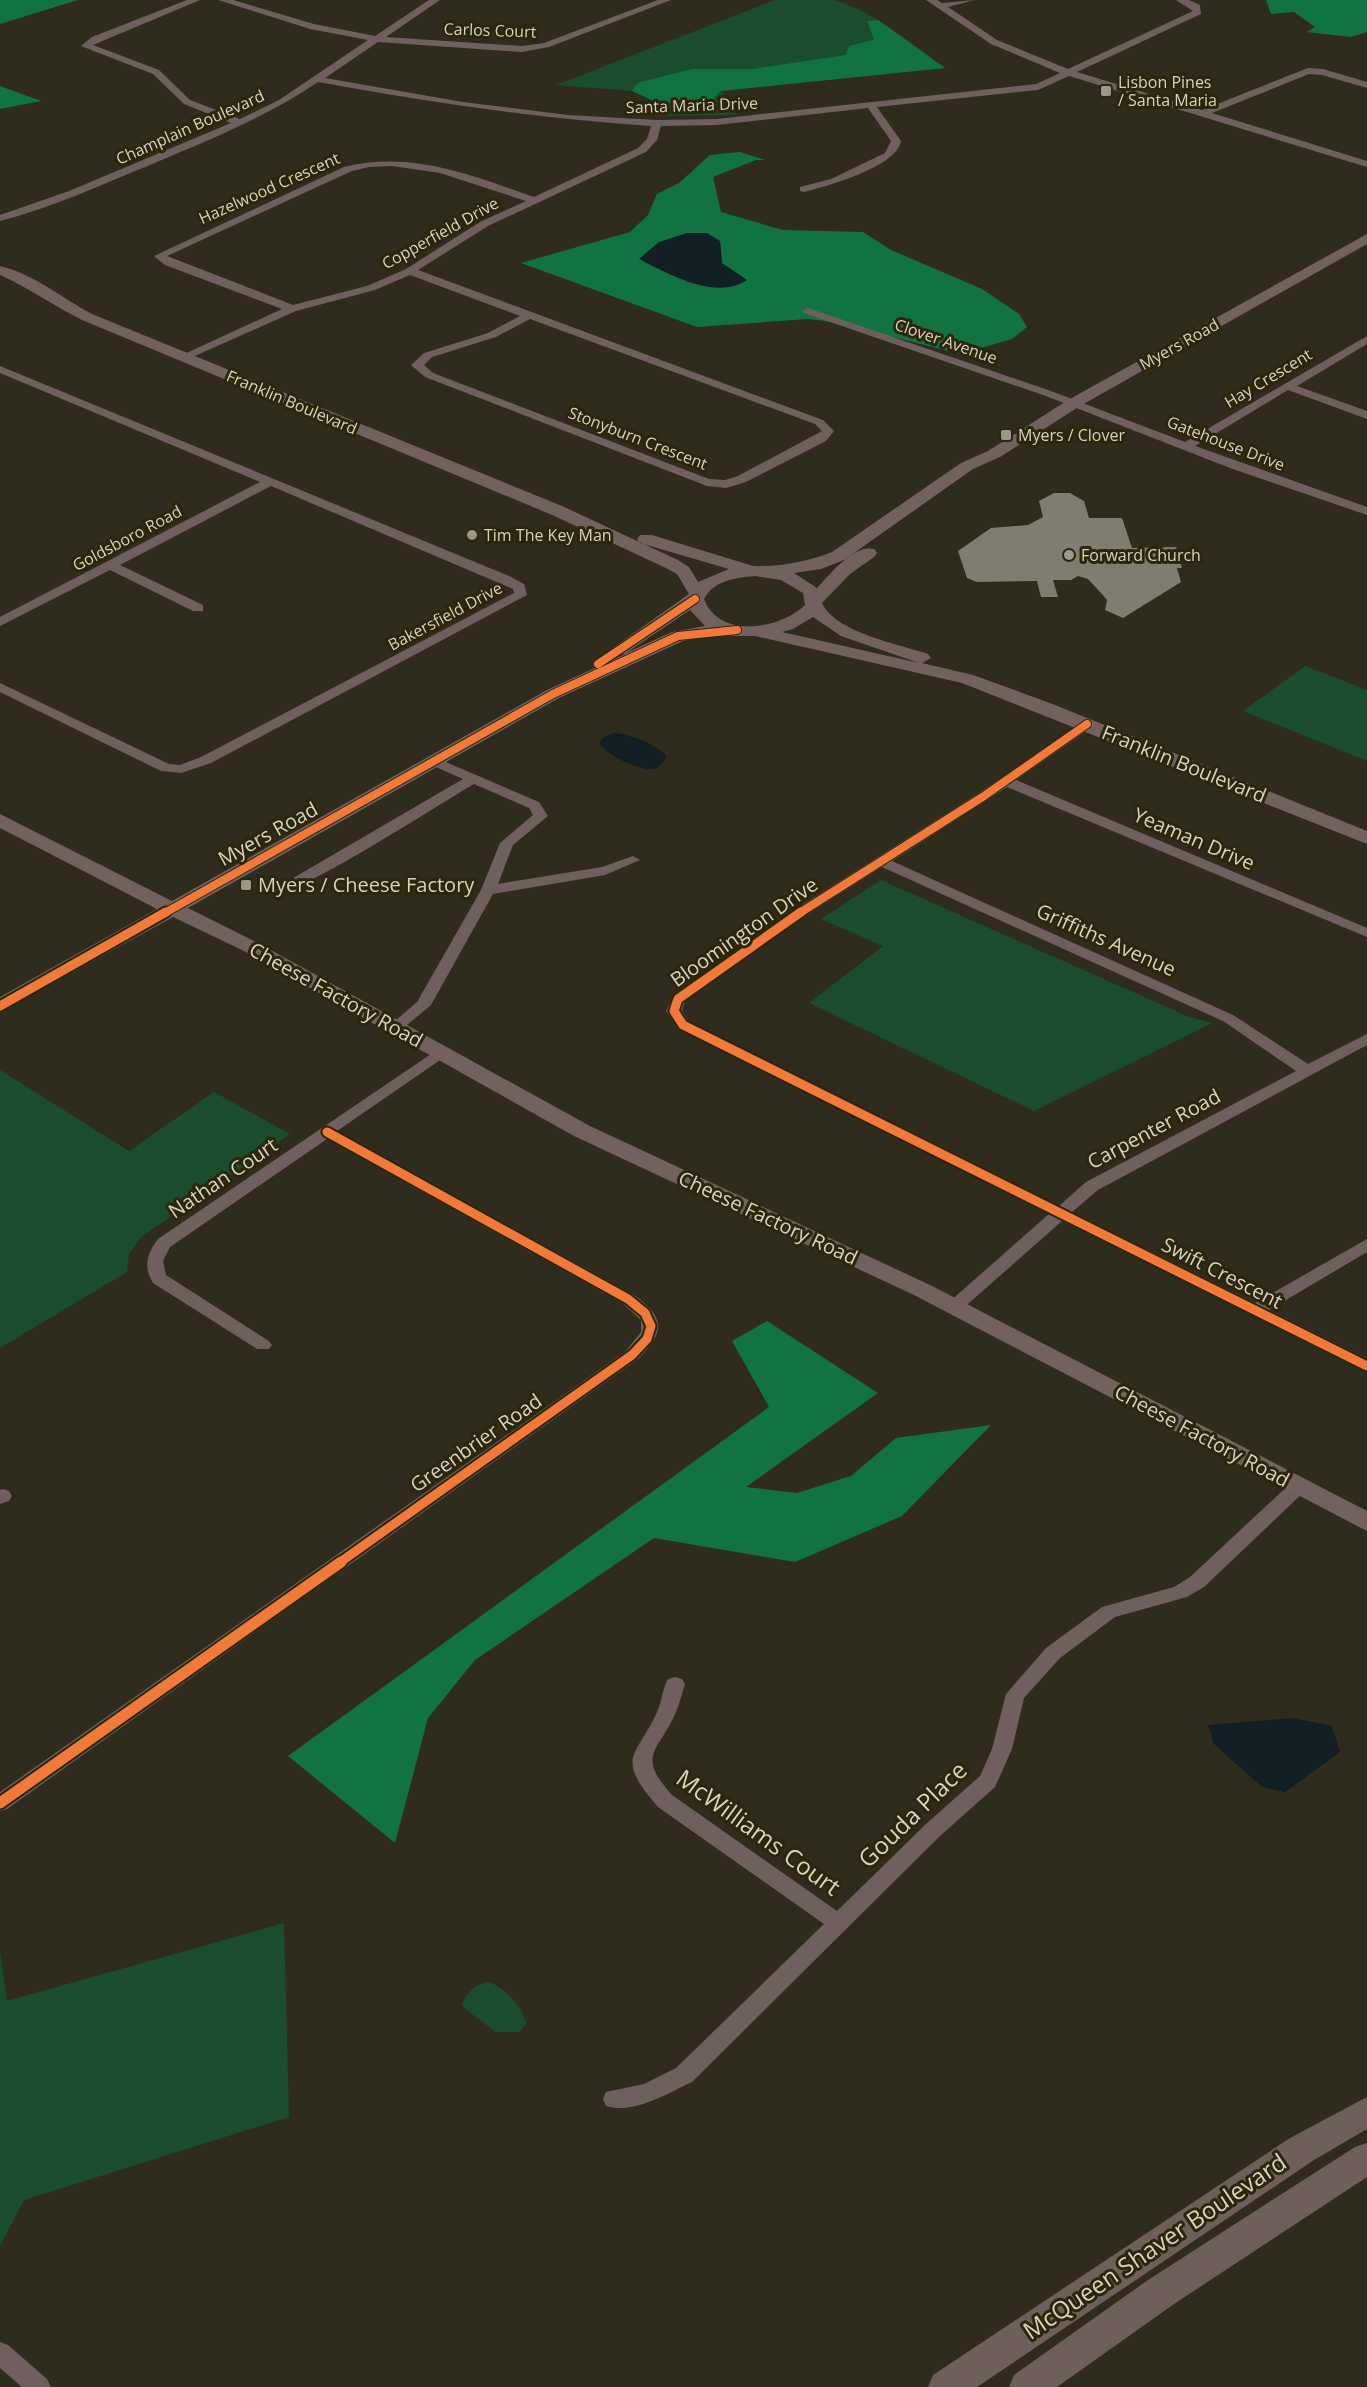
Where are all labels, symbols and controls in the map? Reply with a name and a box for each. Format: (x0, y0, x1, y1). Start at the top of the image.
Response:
street label: Carlos Court (443, 17, 537, 43)
place label: Lisbon Pines / Santa Maria (1118, 71, 1217, 111)
street label: Champlain Boulevard (112, 84, 268, 170)
marker: Lisbon Pines / Santa Maria (1099, 84, 1113, 98)
street label: Santa Maria Drive (626, 92, 759, 118)
street label: Hazelwood Crescent (195, 147, 343, 229)
street label: Copperfield Drive (378, 192, 502, 274)
street label: Clover Avenue (892, 313, 1000, 369)
street label: Myers Road (1135, 313, 1223, 375)
street label: Hay Crescent (1220, 343, 1316, 413)
street label: Franklin Boulevard (223, 365, 361, 439)
street label: Stonyburn Crescent (565, 401, 711, 475)
street label: Gatehouse Drive (1164, 410, 1288, 476)
place label: Myers / Clover (1018, 424, 1125, 446)
marker: Myers / Clover (999, 428, 1013, 442)
street label: Goldsboro Road (69, 500, 185, 576)
place label: Tim The Key Man (484, 524, 612, 546)
marker: Tim The Key Man (465, 528, 479, 542)
place label: Forward Church (1081, 544, 1201, 566)
marker: Forward Church (1062, 548, 1076, 562)
street label: Bakersfield Drive (384, 577, 506, 655)
street label: Franklin Boulevard (1098, 718, 1270, 809)
street label: Myers Road (213, 795, 322, 872)
street label: Yeaman Drive (1129, 801, 1259, 876)
place label: Myers / Cheese Factory (258, 871, 475, 898)
street label: Bloomington Drive (665, 871, 823, 993)
marker: Myers / Cheese Factory (239, 878, 253, 892)
street label: Griffiths Avenue (1032, 897, 1180, 982)
street label: Cheese Factory Road (245, 936, 428, 1054)
street label: Carpenter Road (1082, 1082, 1225, 1175)
street label: Nathan Court (163, 1131, 283, 1224)
street label: Cheese Factory Road (674, 1164, 862, 1271)
street label: Swift Crescent (1157, 1230, 1287, 1315)
street label: Cheese Factory Road (1110, 1378, 1294, 1493)
street label: Greenbrier Road (404, 1387, 547, 1498)
street label: Gouda Place (850, 1754, 974, 1874)
street label: McWilliams Court (670, 1761, 848, 1903)
street label: McQueen Shaver Boulevard (1016, 2145, 1292, 2346)

